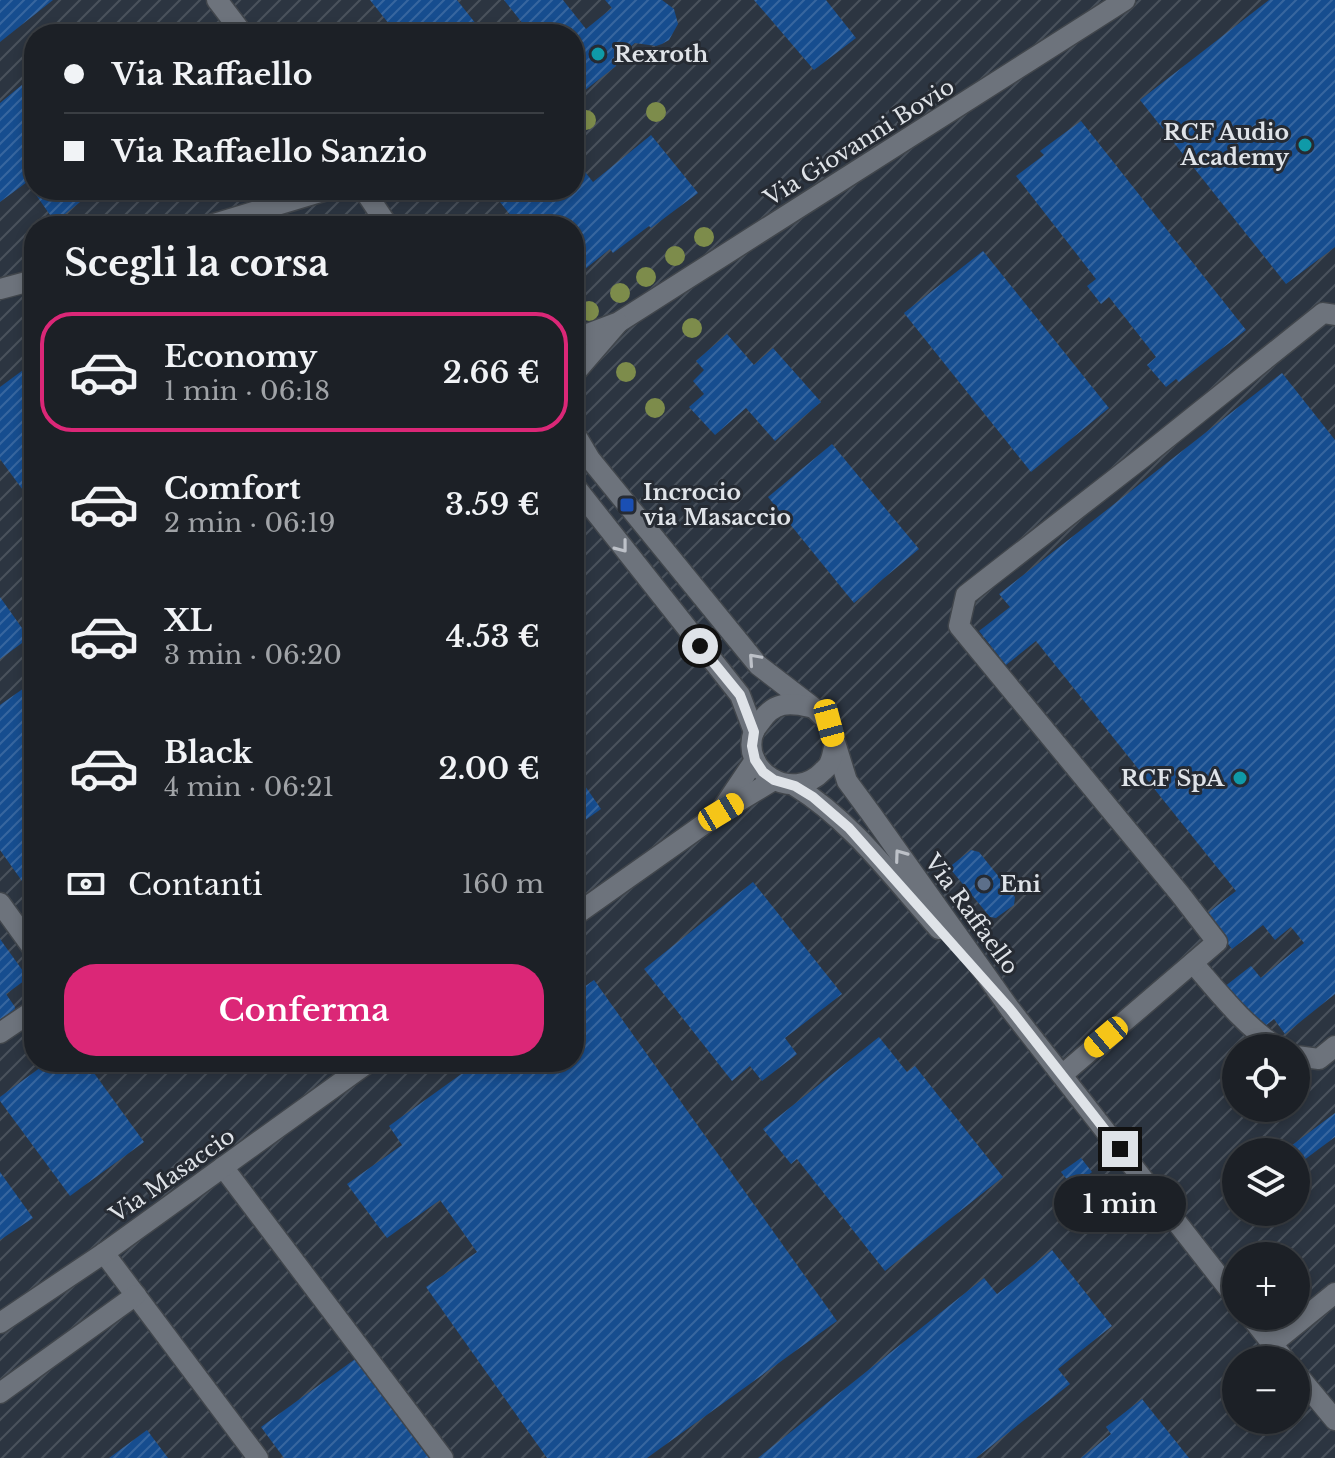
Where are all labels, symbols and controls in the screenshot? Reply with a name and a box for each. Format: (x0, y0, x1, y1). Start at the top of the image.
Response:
place label: Rexroth (614, 41, 708, 68)
marker: Rexroth (589, 45, 607, 63)
text: Via Raffaello (112, 56, 312, 93)
street label: Via Giovanni Bovio (758, 73, 959, 212)
place label: RCF Audio Academy (1163, 119, 1290, 171)
text: Via Raffaello Sanzio (112, 133, 427, 170)
marker: RCF Audio Academy (1296, 136, 1314, 154)
text: Scegli la corsa (64, 241, 329, 286)
icon: car (68, 336, 140, 408)
text: Economy (164, 338, 317, 375)
text: 2.66 € (443, 354, 540, 391)
text: 1 min · 06:18 (164, 375, 330, 407)
icon: car (68, 468, 140, 540)
text: Comfort (164, 470, 301, 507)
place label: Incrocio via Masaccio (643, 479, 791, 531)
text: 3.59 € (445, 486, 540, 523)
marker: Incrocio via Masaccio (618, 496, 636, 514)
text: 2 min · 06:19 (164, 507, 336, 539)
one-way arrow (612, 538, 627, 552)
icon: car (68, 600, 140, 672)
text: XL (164, 602, 212, 639)
text: 4.53 € (446, 618, 540, 655)
route start (682, 628, 718, 664)
text: 3 min · 06:20 (164, 639, 342, 671)
one-way arrow (749, 653, 763, 668)
car (811, 697, 847, 749)
icon: car (68, 732, 140, 804)
text: Black (164, 734, 252, 771)
text: 2.00 € (438, 750, 540, 787)
place label: RCF SpA (1121, 765, 1225, 792)
marker: RCF SpA (1231, 769, 1249, 787)
text: 4 min · 06:21 (164, 771, 334, 803)
car (694, 789, 748, 835)
street label: Via Raffaello (918, 848, 1024, 980)
one-way arrow (895, 849, 910, 863)
icon: cash (64, 862, 108, 906)
text: Contanti (128, 866, 263, 903)
text: 160 m (462, 868, 544, 900)
place label: Eni (1000, 871, 1041, 898)
marker: Eni (975, 875, 993, 893)
button: Conferma (64, 964, 544, 1056)
car (1080, 1012, 1132, 1062)
map controls (1222, 1034, 1310, 1434)
button: locate (1222, 1034, 1310, 1122)
street label: Via Masaccio (104, 1122, 240, 1229)
route end (1102, 1131, 1138, 1167)
button: layers (1222, 1138, 1310, 1226)
callout: 1 min (1054, 1177, 1186, 1233)
text: 1 min (1083, 1188, 1157, 1220)
button: + (1222, 1242, 1310, 1330)
button: − (1222, 1346, 1310, 1434)

